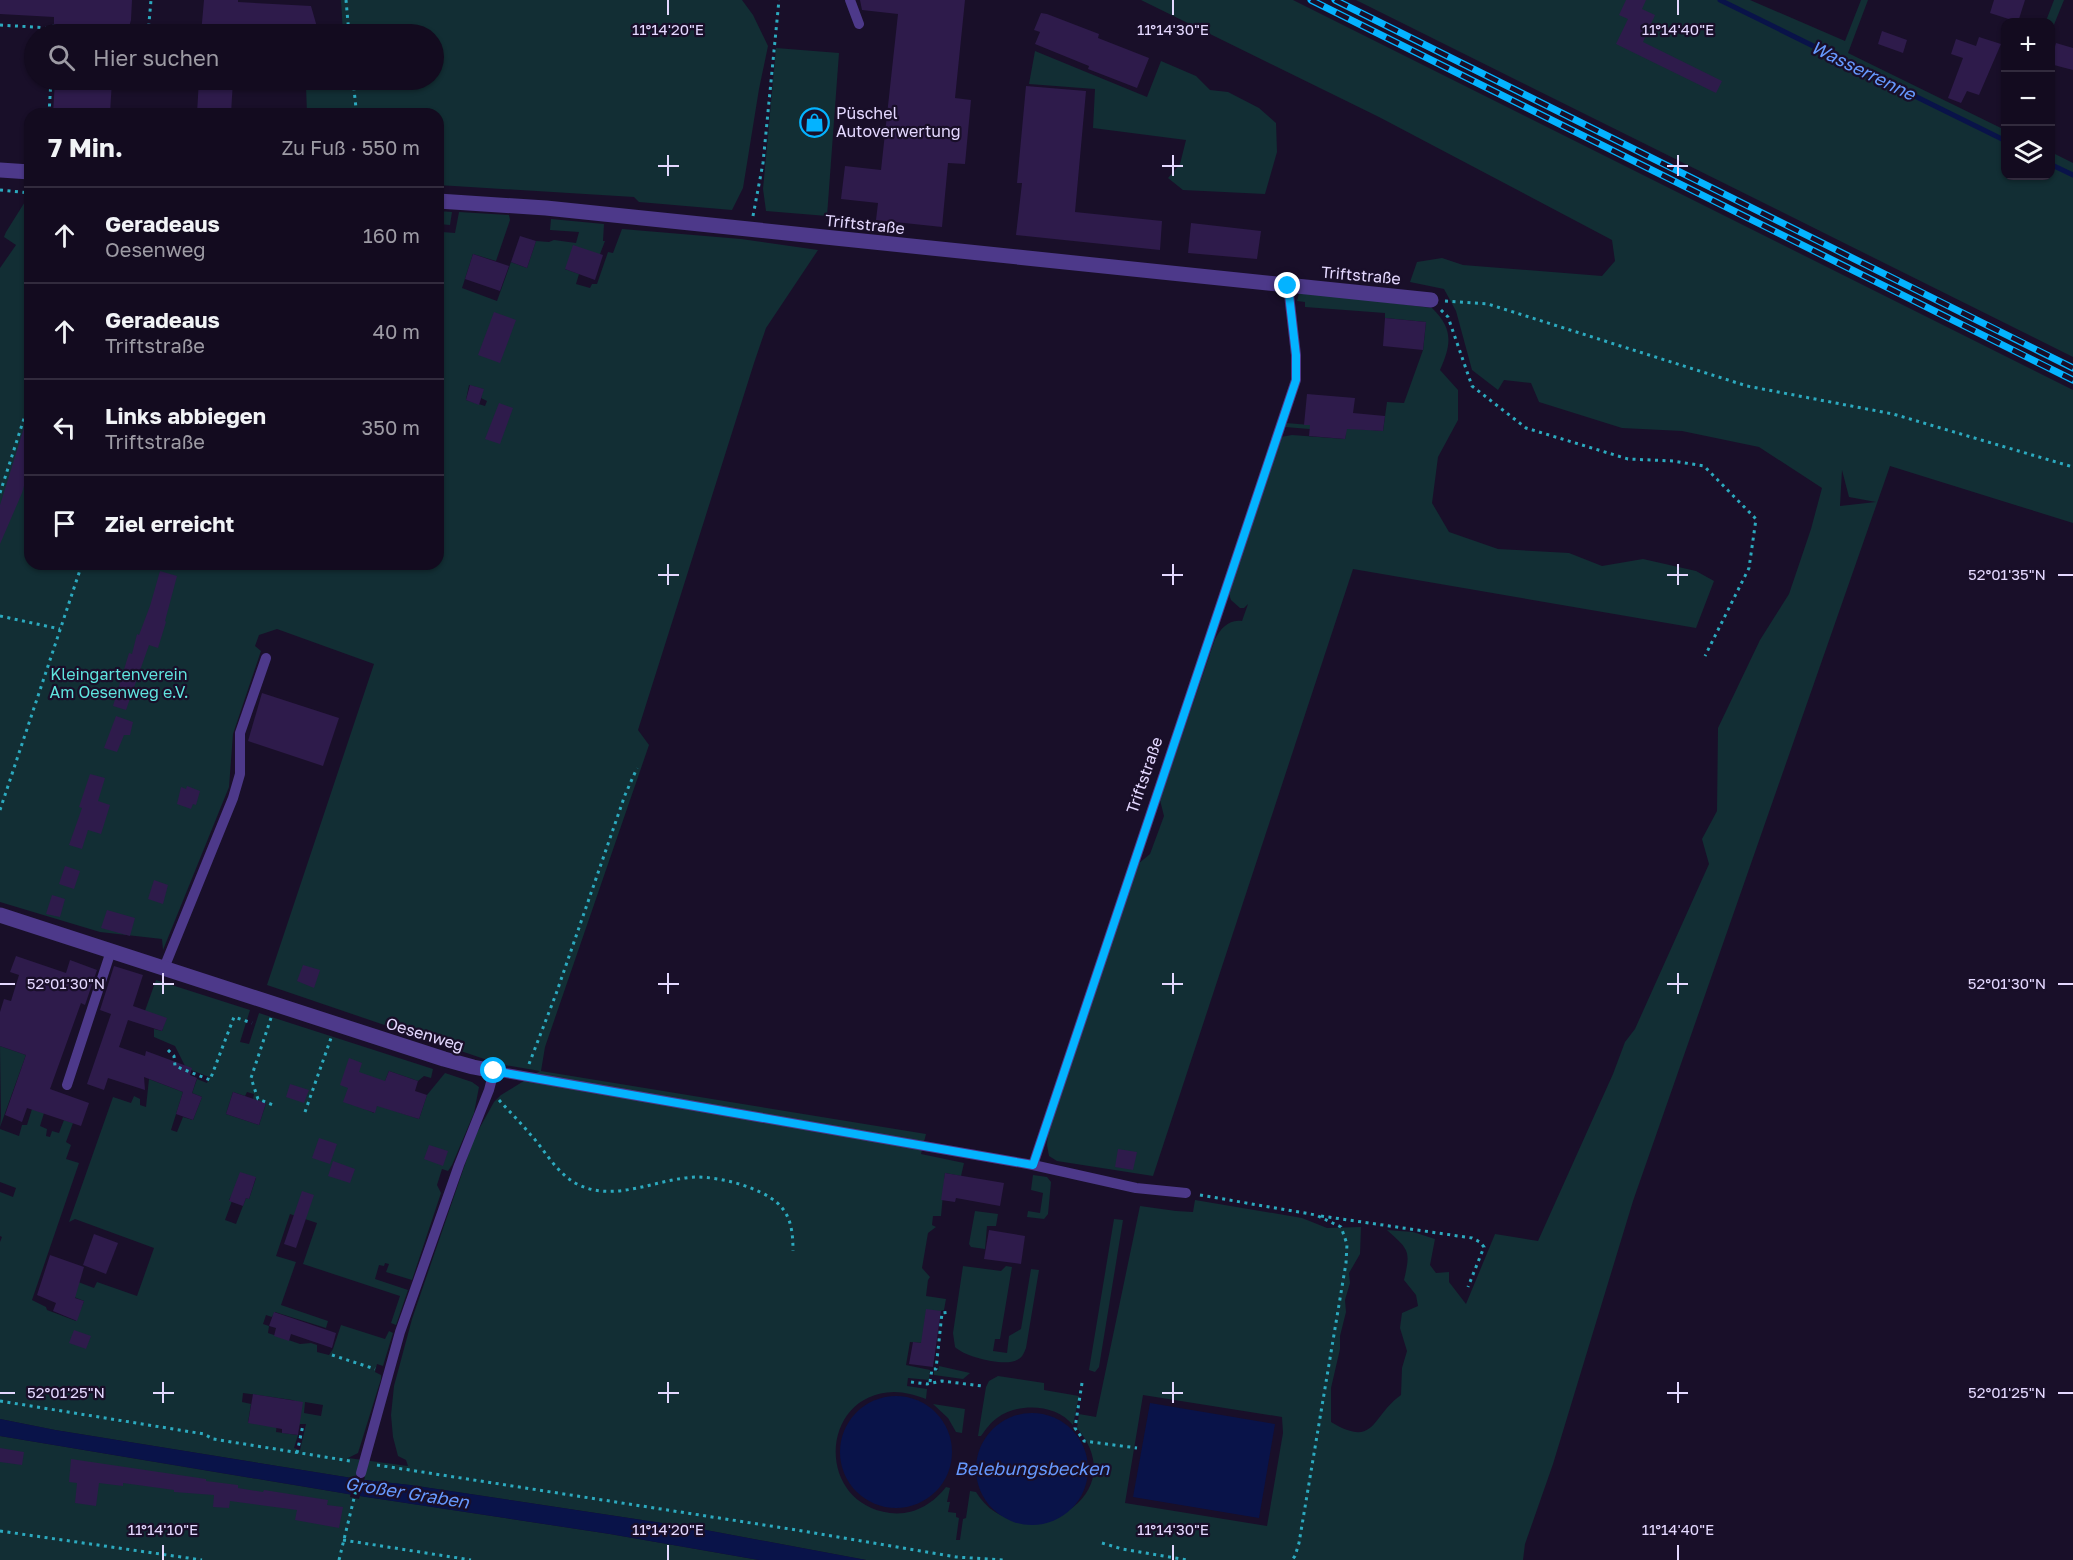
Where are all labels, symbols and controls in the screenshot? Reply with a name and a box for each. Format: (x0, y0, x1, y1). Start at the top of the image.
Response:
map controls (2001, 18, 2055, 180)
button: + (2001, 18, 2055, 72)
text: 11°14'20"E (632, 20, 704, 38)
text: 11°14'30"E (1137, 20, 1209, 38)
text: 11°14'40"E (1642, 20, 1714, 38)
search box (24, 24, 444, 90)
water label: Wasserrenne (1808, 35, 1920, 105)
icon: search (45, 41, 78, 74)
text: Hier suchen (93, 44, 219, 71)
button: − (2001, 72, 2055, 126)
place label: Püschel Autoverwertung (836, 103, 961, 141)
shop icon: Püschel Autoverwertung (799, 106, 831, 138)
button: layers (2001, 126, 2055, 180)
text: 7 Min. (48, 132, 123, 163)
text: Zu Fuß · 550 m (281, 135, 420, 159)
text: Geradeaus (105, 210, 220, 237)
street label: Triftstraße (824, 210, 906, 238)
icon: ahead (48, 219, 81, 252)
text: 160 m (363, 223, 420, 247)
text: Oesenweg (105, 237, 206, 261)
street label: Triftstraße (1320, 262, 1402, 288)
route end (1274, 272, 1300, 298)
text: Geradeaus (105, 306, 220, 333)
icon: ahead (48, 315, 81, 348)
text: 40 m (373, 319, 420, 343)
text: Triftstraße (105, 333, 205, 357)
text: Links abbiegen (105, 402, 266, 429)
icon: left (48, 411, 81, 444)
text: 350 m (362, 415, 420, 439)
text: Triftstraße (105, 429, 205, 453)
icon: arrive (48, 507, 81, 540)
text: Ziel erreicht (105, 510, 234, 537)
text: 52°01'35"N (1968, 565, 2046, 583)
park label: Kleingartenverein Am Oesenweg e.V. (50, 664, 188, 702)
street label: Triftstraße (1122, 734, 1166, 816)
text: 52°01'30"N (27, 974, 105, 992)
text: 52°01'30"N (1968, 974, 2046, 992)
street label: Oesenweg (384, 1013, 466, 1055)
route start (480, 1057, 506, 1083)
text: 52°01'25"N (27, 1383, 105, 1401)
text: 52°01'25"N (1968, 1383, 2046, 1401)
water label: Belebungsbecken (955, 1457, 1110, 1479)
water label: Großer Graben (344, 1471, 472, 1513)
text: 11°14'10"E (128, 1520, 198, 1538)
text: 11°14'20"E (632, 1520, 704, 1538)
text: 11°14'30"E (1137, 1520, 1209, 1538)
text: 11°14'40"E (1642, 1520, 1714, 1538)

